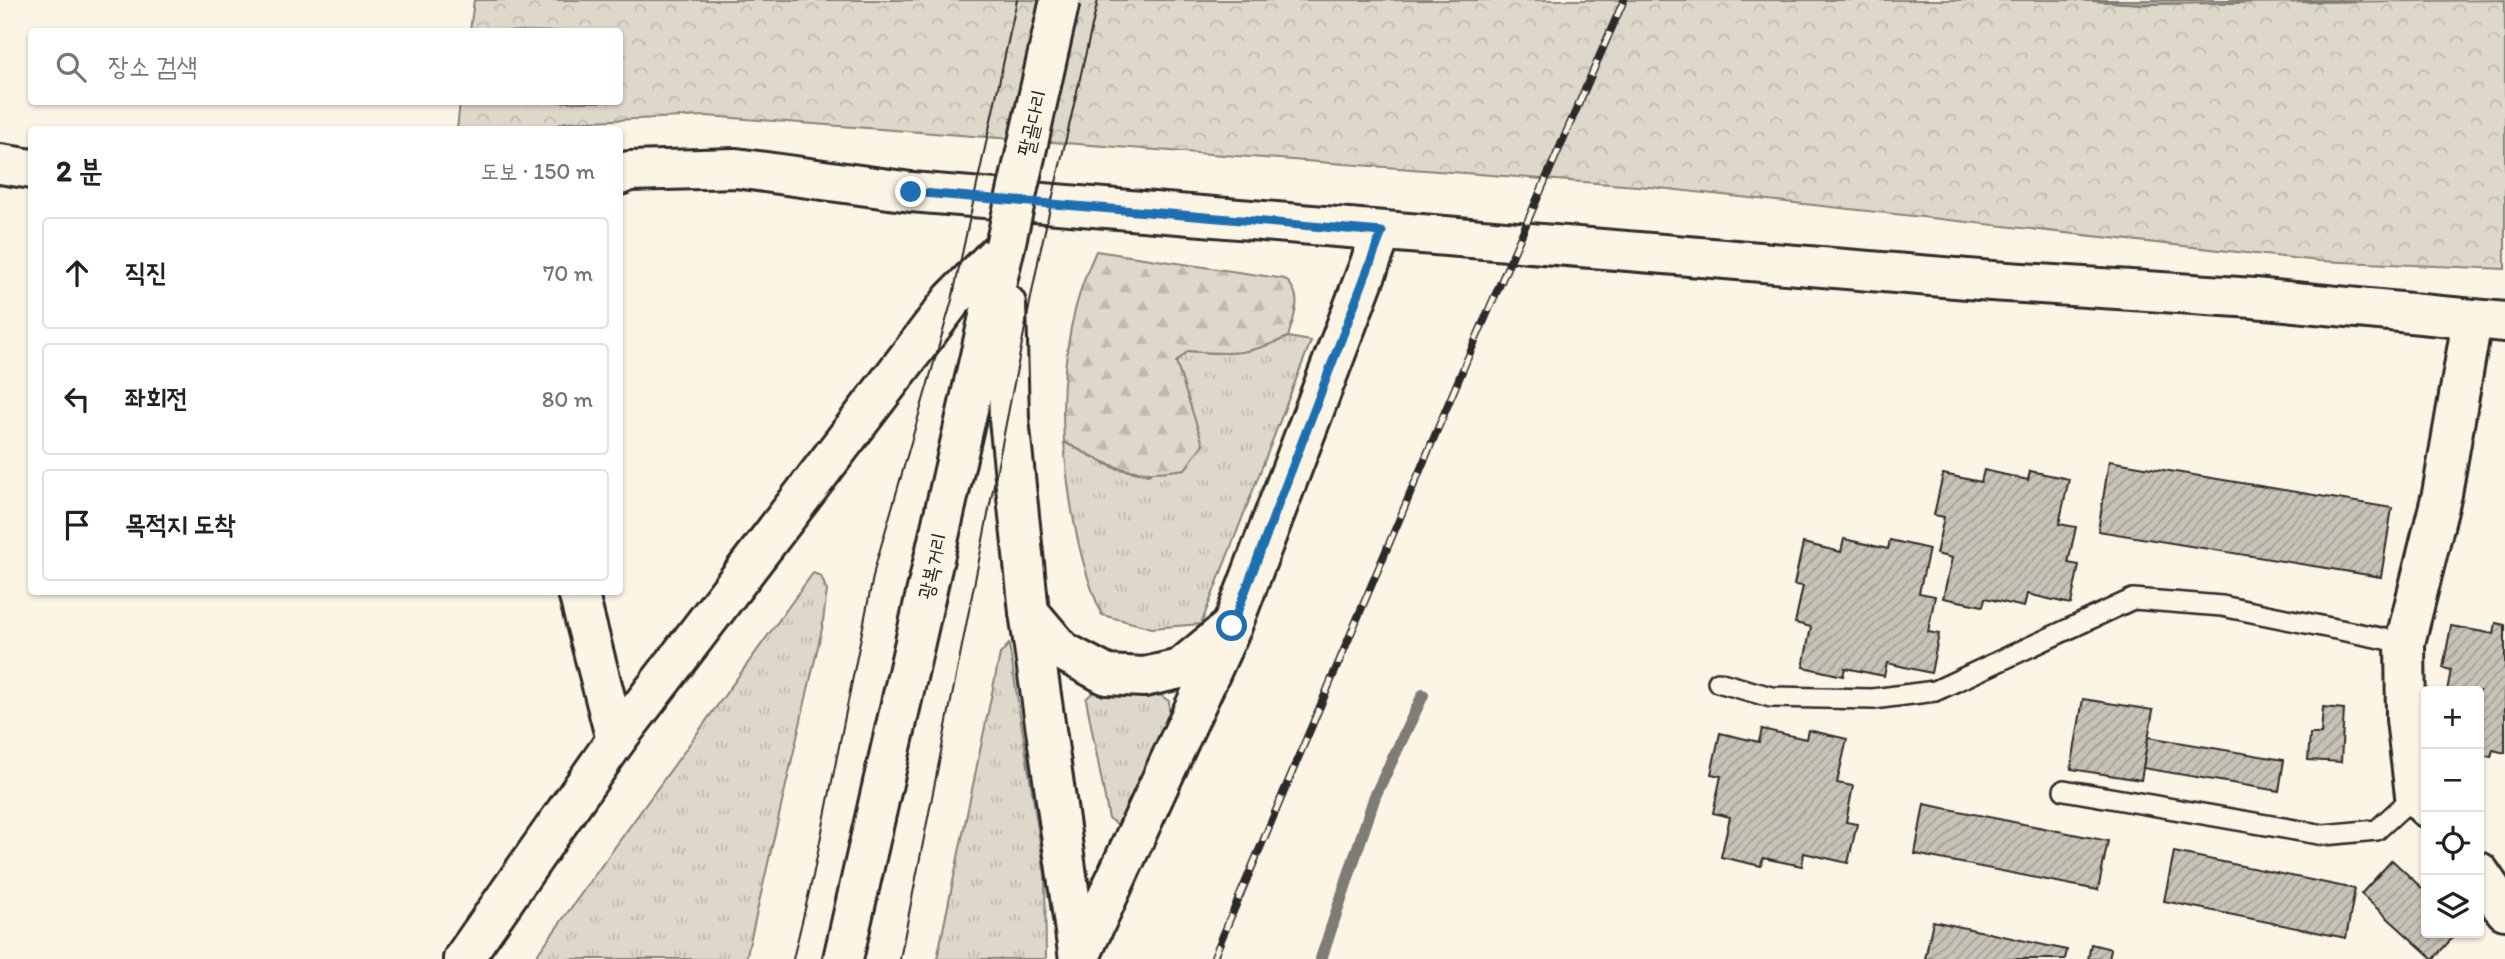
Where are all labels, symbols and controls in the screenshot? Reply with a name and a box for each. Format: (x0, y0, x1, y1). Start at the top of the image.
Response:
search box (28, 28, 623, 105)
icon: search (52, 48, 90, 86)
text: 장소 검색 (108, 50, 198, 82)
street label: 팔골다리 (1012, 87, 1052, 159)
text: 2 분 (56, 152, 103, 189)
text: 도보 · 150 m (481, 157, 595, 185)
route end (895, 176, 926, 207)
icon: ahead (58, 254, 96, 292)
text: 직진 (125, 256, 167, 288)
text: 70 m (543, 259, 593, 287)
icon: left (58, 380, 96, 418)
text: 좌회전 (125, 382, 188, 414)
text: 80 m (542, 385, 593, 413)
icon: arrive (58, 506, 96, 544)
text: 목적지 도착 (125, 508, 235, 540)
street label: 광복거리 (912, 530, 952, 602)
route start (1216, 610, 1247, 641)
map controls (2421, 686, 2484, 938)
button: + (2421, 686, 2484, 749)
button: − (2421, 749, 2484, 812)
button: locate (2421, 812, 2484, 875)
button: layers (2421, 875, 2484, 938)

